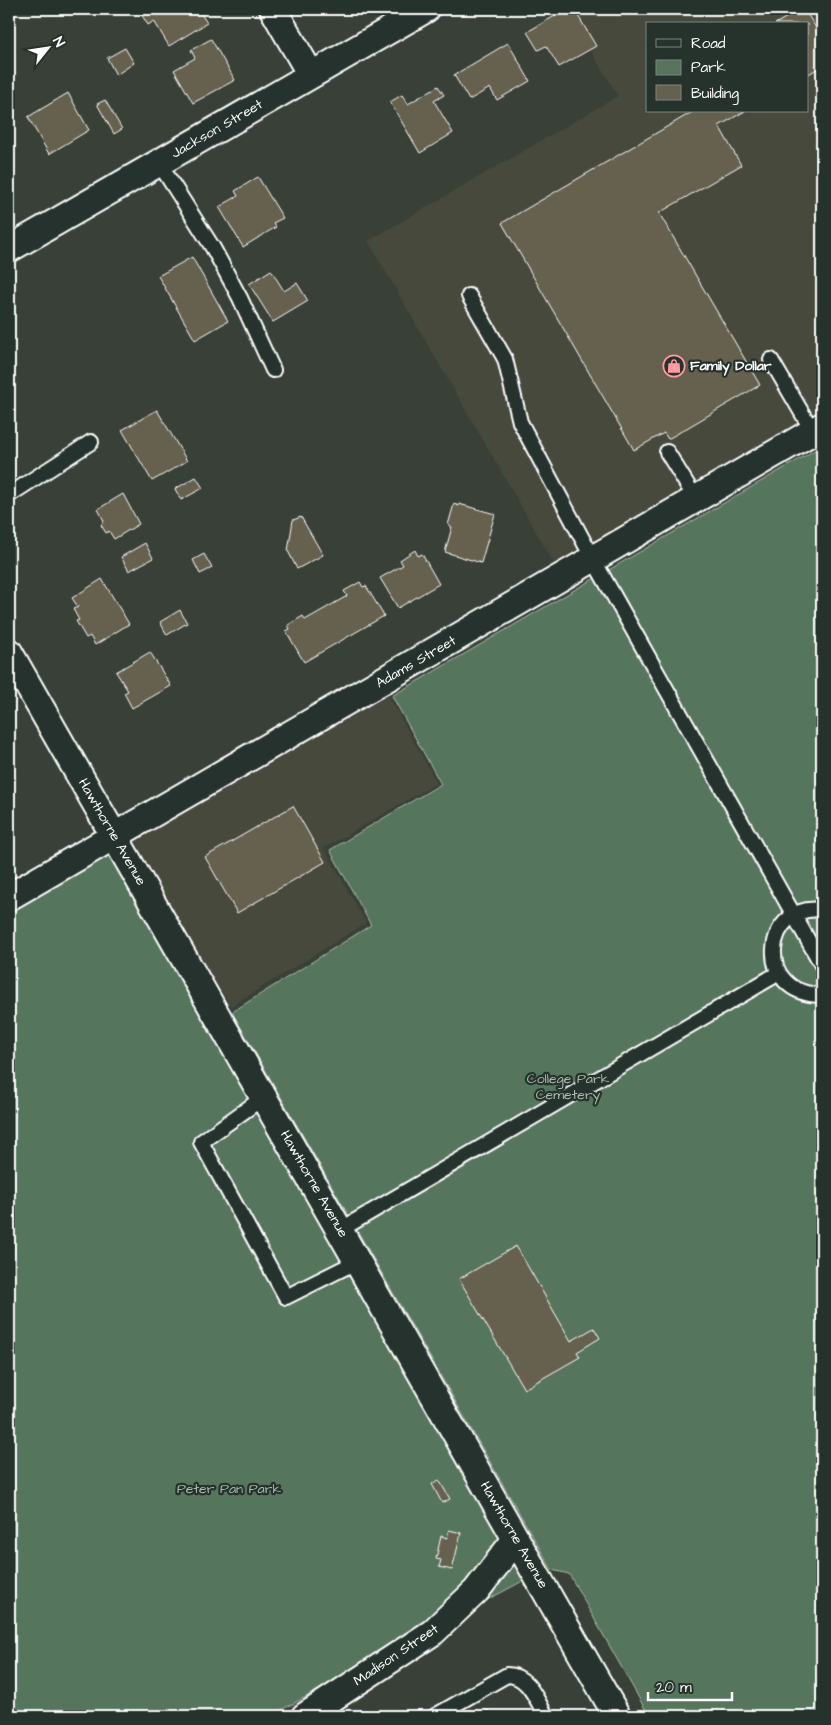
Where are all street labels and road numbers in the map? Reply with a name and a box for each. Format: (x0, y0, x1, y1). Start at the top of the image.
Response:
street label: Jackson Street (168, 95, 267, 163)
street label: Adams Street (372, 631, 460, 693)
street label: Hawthorne Avenue (73, 775, 151, 890)
street label: Hawthorne Avenue (275, 1127, 353, 1242)
street label: Hawthorne Avenue (475, 1478, 553, 1593)
street label: Madison Street (349, 1619, 443, 1691)

